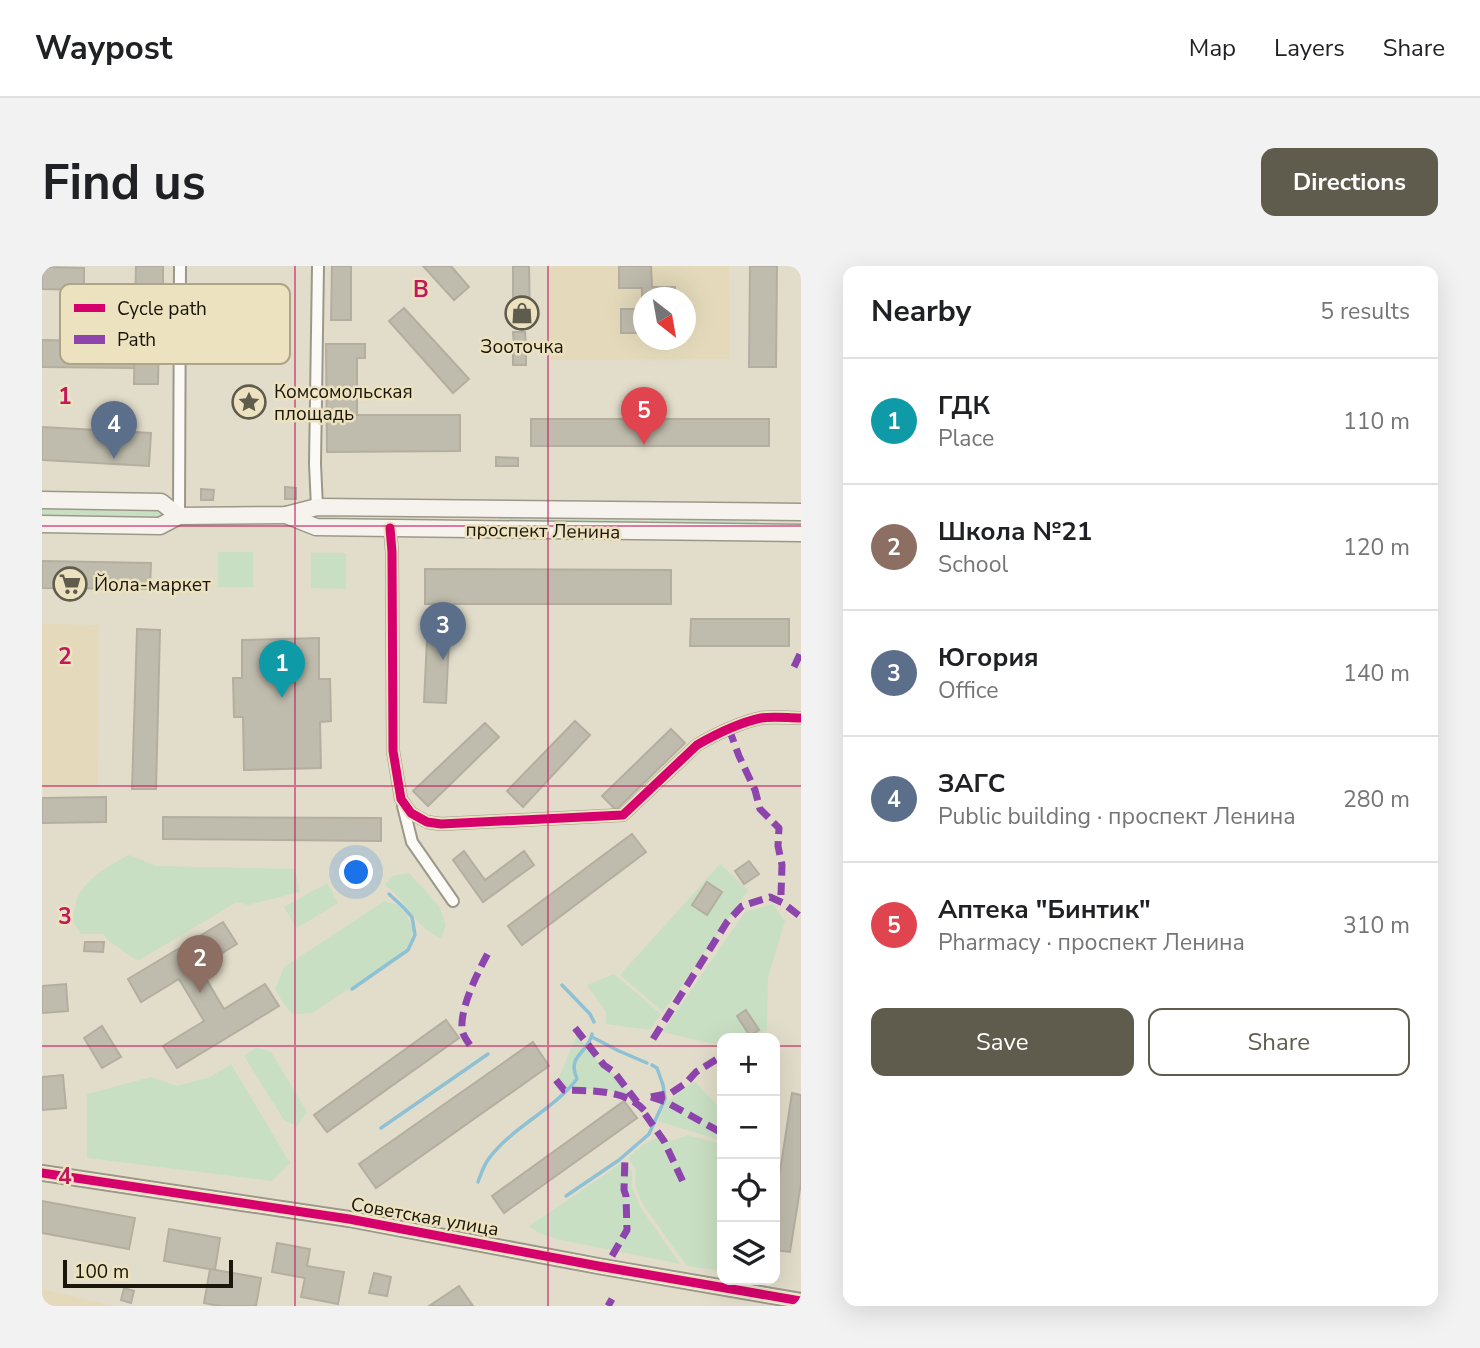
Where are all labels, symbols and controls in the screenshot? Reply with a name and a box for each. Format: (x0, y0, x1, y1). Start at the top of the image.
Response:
text: Waypost (35, 26, 172, 71)
text: Map (1189, 32, 1236, 64)
text: Layers (1274, 32, 1345, 64)
text: Share (1383, 32, 1445, 64)
button: Directions (1261, 148, 1438, 216)
text: Find us (42, 149, 206, 216)
text: B (413, 274, 429, 305)
legend (60, 284, 290, 364)
north arrow (633, 287, 696, 350)
text: Nearby (871, 291, 971, 332)
shop icon: Зооточка (503, 294, 541, 332)
text: Cycle path (117, 296, 207, 322)
text: 5 results (1320, 296, 1410, 327)
text: Path (117, 327, 156, 353)
place label: Зооточка (480, 334, 564, 360)
place label: Комсомольская площадь (274, 379, 413, 427)
text: 1 (58, 381, 72, 412)
place icon: Комсомольская площадь (230, 383, 268, 421)
pin: 5 (621, 387, 667, 445)
text: ГДК (938, 388, 990, 423)
pin: 4 (91, 401, 137, 459)
text: 1 (887, 406, 901, 437)
text: 110 m (1343, 406, 1410, 437)
text: Place (938, 423, 994, 454)
text: Школа №21 (938, 514, 1092, 549)
street label: проспект Ленина (465, 517, 621, 545)
text: 2 (887, 532, 901, 563)
text: 120 m (1343, 532, 1410, 563)
text: School (938, 549, 1008, 580)
supermarket icon: Йола-маркет (51, 565, 89, 603)
place label: Йола-маркет (94, 572, 211, 598)
pin: 3 (420, 602, 466, 660)
pin: 1 (259, 640, 305, 698)
text: Югория (938, 640, 1039, 675)
text: 2 (58, 641, 72, 672)
text: 3 (887, 658, 901, 689)
text: 140 m (1343, 658, 1410, 689)
text: Office (938, 675, 998, 706)
text: ЗАГС (938, 766, 1006, 801)
text: 4 (887, 784, 901, 815)
text: 280 m (1343, 784, 1410, 815)
text: Public building · проспект Ленина (938, 801, 1296, 832)
your location (339, 855, 373, 889)
text: Аптека "Бинтик" (938, 892, 1151, 927)
text: 3 (58, 901, 72, 932)
text: 5 (887, 910, 901, 941)
text: 310 m (1343, 910, 1410, 941)
text: Pharmacy · проспект Ленина (938, 927, 1245, 958)
pin: 2 (177, 935, 223, 993)
button: Save (871, 1008, 1134, 1076)
button: Share (1148, 1008, 1410, 1076)
map controls (717, 1033, 780, 1285)
button: + (717, 1033, 780, 1096)
button: − (717, 1096, 780, 1159)
button: locate (717, 1159, 780, 1222)
text: 4 (58, 1161, 72, 1192)
street label: Советская улица (349, 1191, 501, 1243)
button: layers (717, 1222, 780, 1285)
scale bar (63, 1257, 233, 1289)
text: 100 m (74, 1259, 129, 1285)

